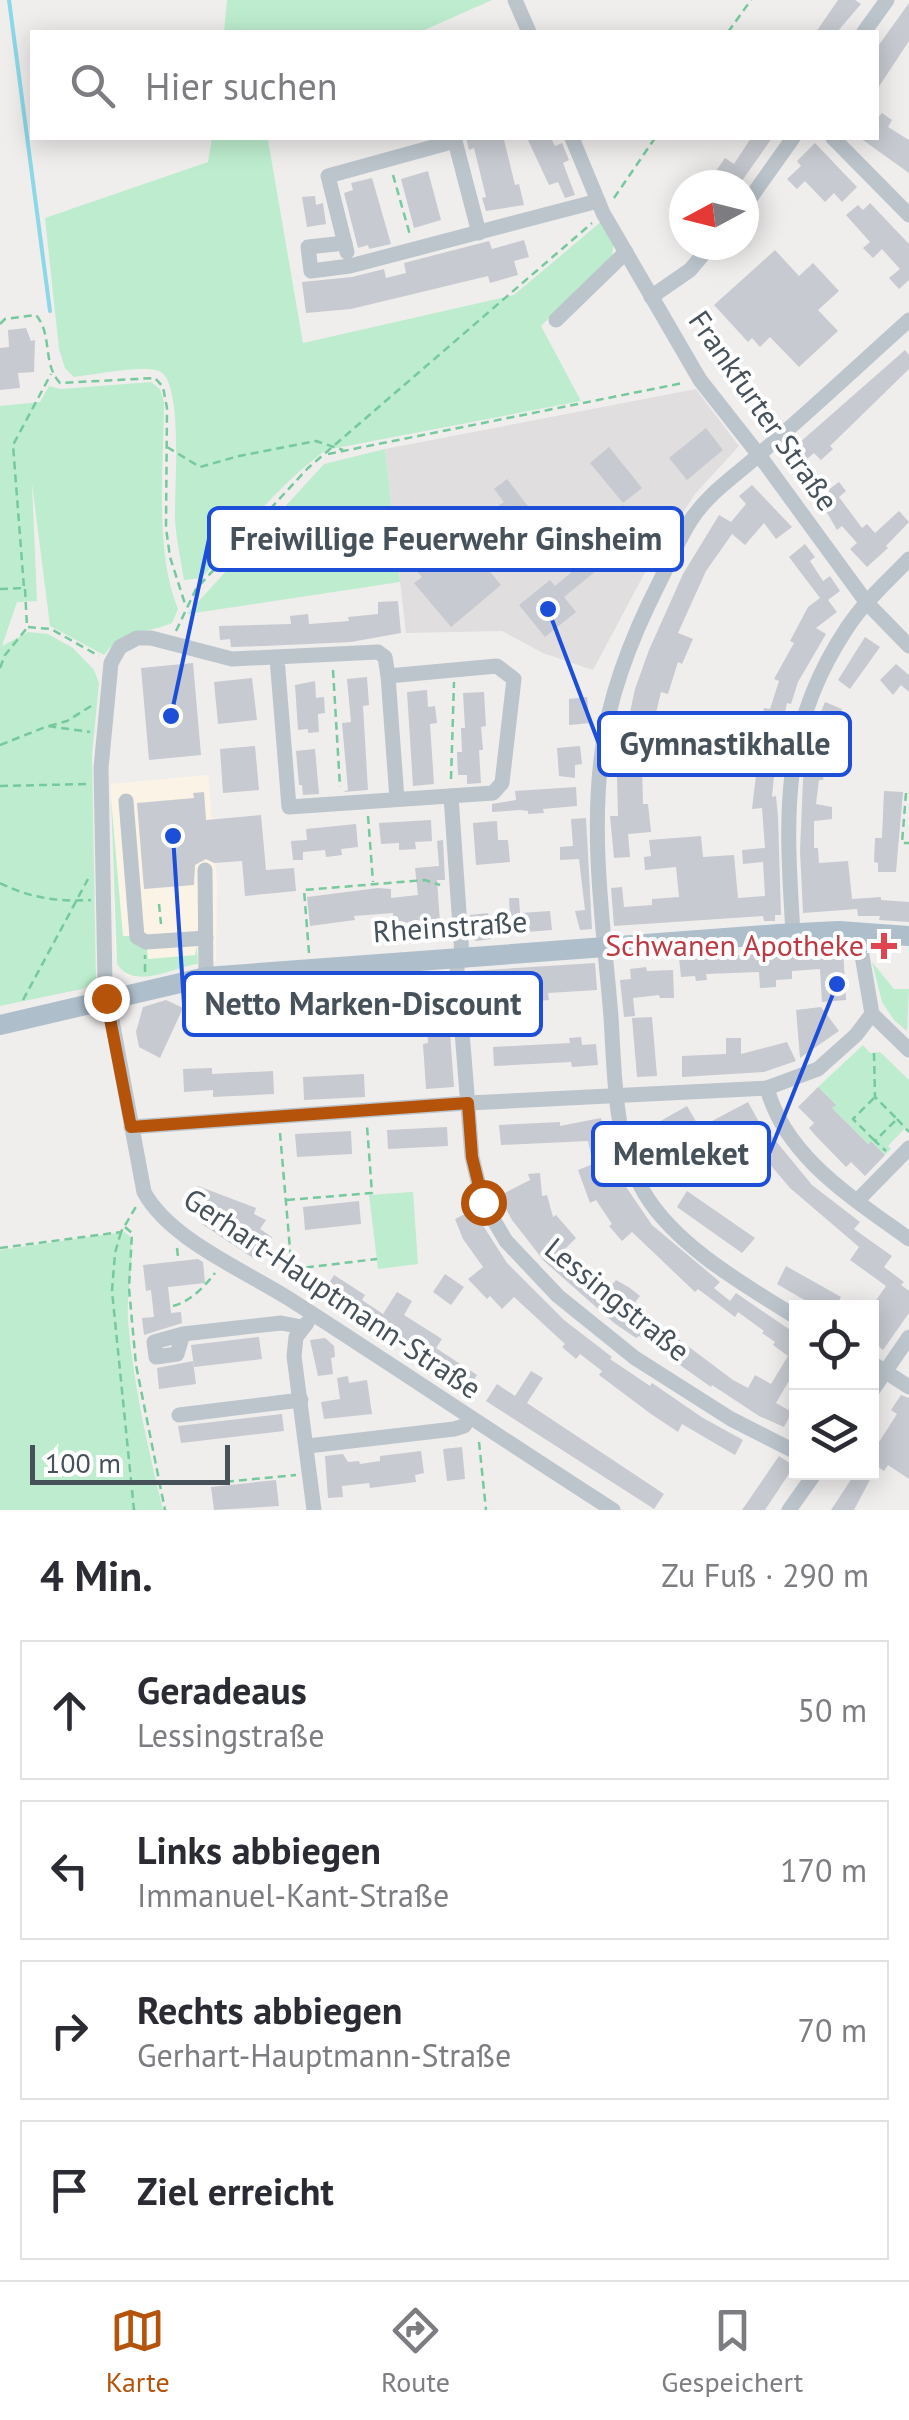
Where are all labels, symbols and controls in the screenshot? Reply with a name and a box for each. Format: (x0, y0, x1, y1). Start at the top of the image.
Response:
search box (30, 30, 879, 140)
icon: search (65, 58, 120, 113)
text: Hier suchen (145, 61, 338, 110)
north arrow (669, 170, 759, 260)
street label: Frankfurter Straße (681, 302, 848, 518)
callout: Freiwillige Feuerwehr Ginsheim (209, 508, 682, 570)
text: Freiwillige Feuerwehr Ginsheim (230, 517, 662, 559)
callout: Gymnastikhalle (599, 713, 850, 775)
text: Gymnastikhalle (619, 722, 831, 764)
street label: Rheinstraße (371, 901, 528, 950)
place label: Schwanen Apotheke (605, 925, 864, 964)
marker: Schwanen Apotheke (873, 935, 895, 957)
callout: Netto Marken-Discount (184, 973, 541, 1035)
route end (84, 976, 130, 1022)
text: Netto Marken-Discount (205, 982, 522, 1024)
callout: Memleket (593, 1123, 769, 1185)
text: Memleket (613, 1132, 750, 1174)
street label: Gerhart-Hauptmann-Straße (176, 1178, 489, 1407)
route start (461, 1180, 507, 1226)
street label: Lessingstraße (537, 1228, 698, 1369)
map controls (789, 1300, 879, 1480)
button: locate (789, 1300, 879, 1390)
button: layers (789, 1390, 879, 1480)
scale bar (30, 1440, 230, 1484)
text: 100 m (45, 1444, 121, 1481)
text: 4 Min. (40, 1548, 153, 1603)
text: Zu Fuß · 290 m (661, 1554, 869, 1596)
text: Geradeaus (137, 1665, 307, 1714)
icon: ahead (42, 1683, 97, 1738)
text: 50 m (798, 1689, 867, 1731)
text: Lessingstraße (137, 1714, 324, 1756)
text: Links abbiegen (137, 1825, 381, 1874)
icon: left (42, 1843, 97, 1898)
text: 170 m (780, 1849, 867, 1891)
text: Immanuel-Kant-Straße (137, 1874, 449, 1916)
text: Rechts abbiegen (137, 1985, 403, 2034)
icon: right (42, 2003, 97, 2058)
text: 70 m (798, 2009, 867, 2051)
text: Gerhart-Hauptmann-Straße (137, 2034, 511, 2076)
icon: arrive (42, 2163, 97, 2218)
text: Ziel erreicht (137, 2166, 334, 2215)
tab: Karte (106, 2303, 170, 2400)
tab: Route (381, 2303, 450, 2400)
tab: Gespeichert (661, 2303, 803, 2400)

